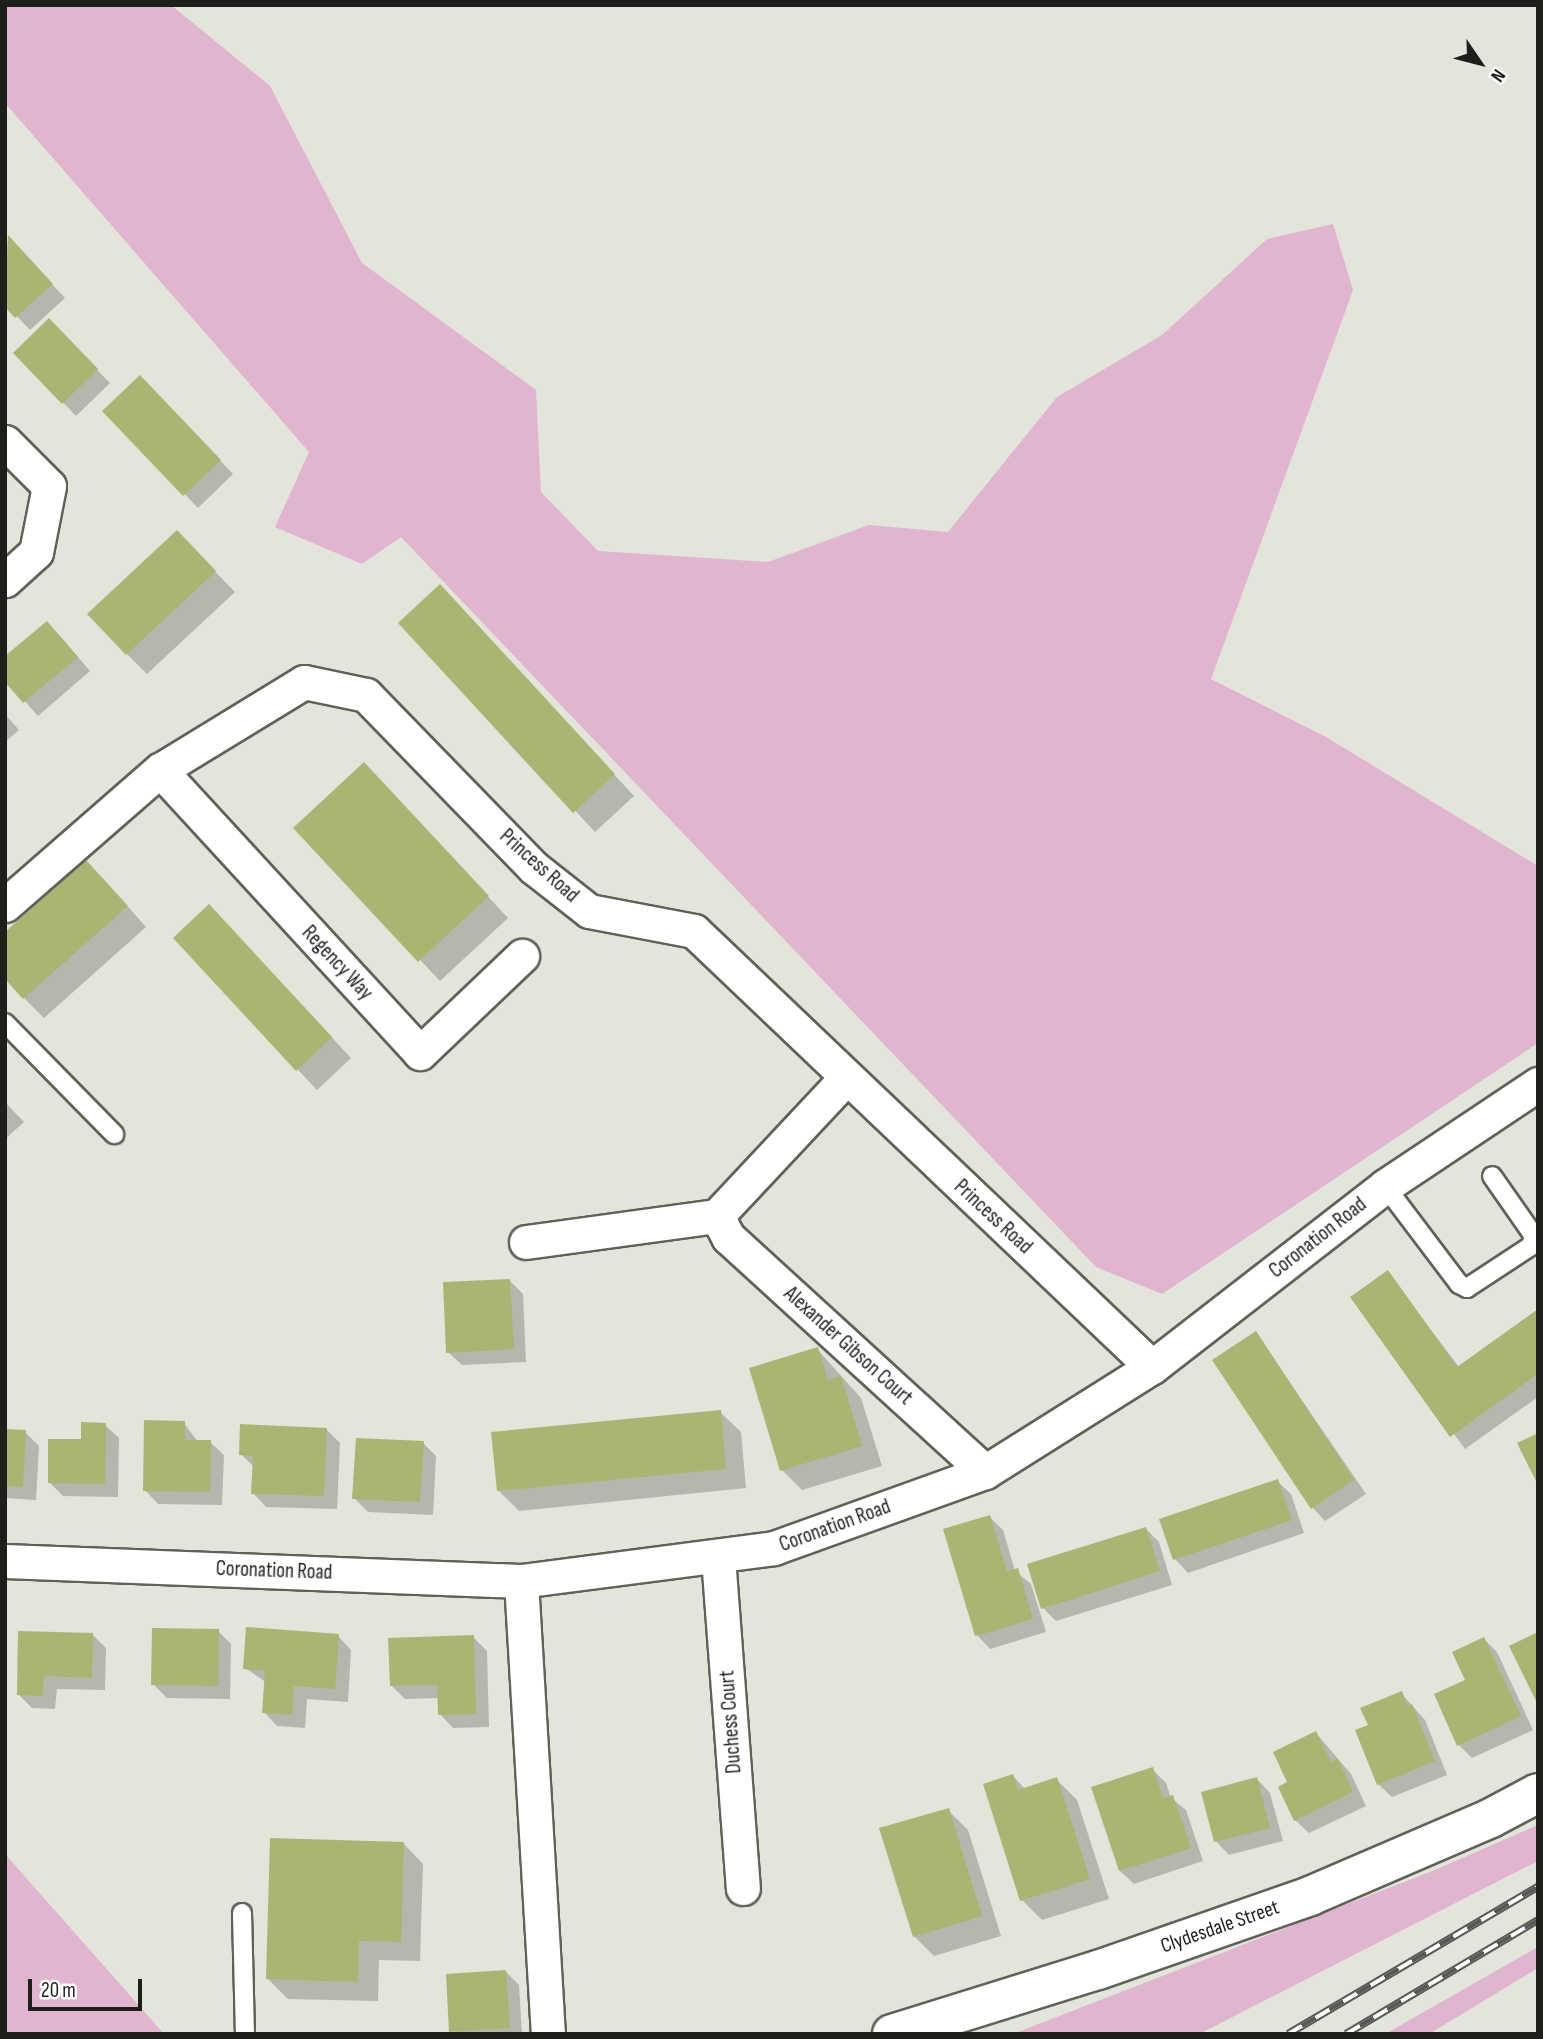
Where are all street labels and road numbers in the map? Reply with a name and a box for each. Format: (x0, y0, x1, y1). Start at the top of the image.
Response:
street label: Princess Road (494, 824, 584, 908)
street label: Regency Way (296, 921, 378, 1005)
street label: Princess Road (949, 1174, 1037, 1260)
street label: Coronation Road (1264, 1192, 1372, 1284)
street label: Alexander Gibson Court (778, 1282, 918, 1410)
street label: Coronation Road (776, 1494, 894, 1558)
street label: Coronation Road (215, 1556, 333, 1586)
street label: Duchess Court (715, 1670, 747, 1774)
street label: Clydesdale Street (1157, 1895, 1283, 1959)

